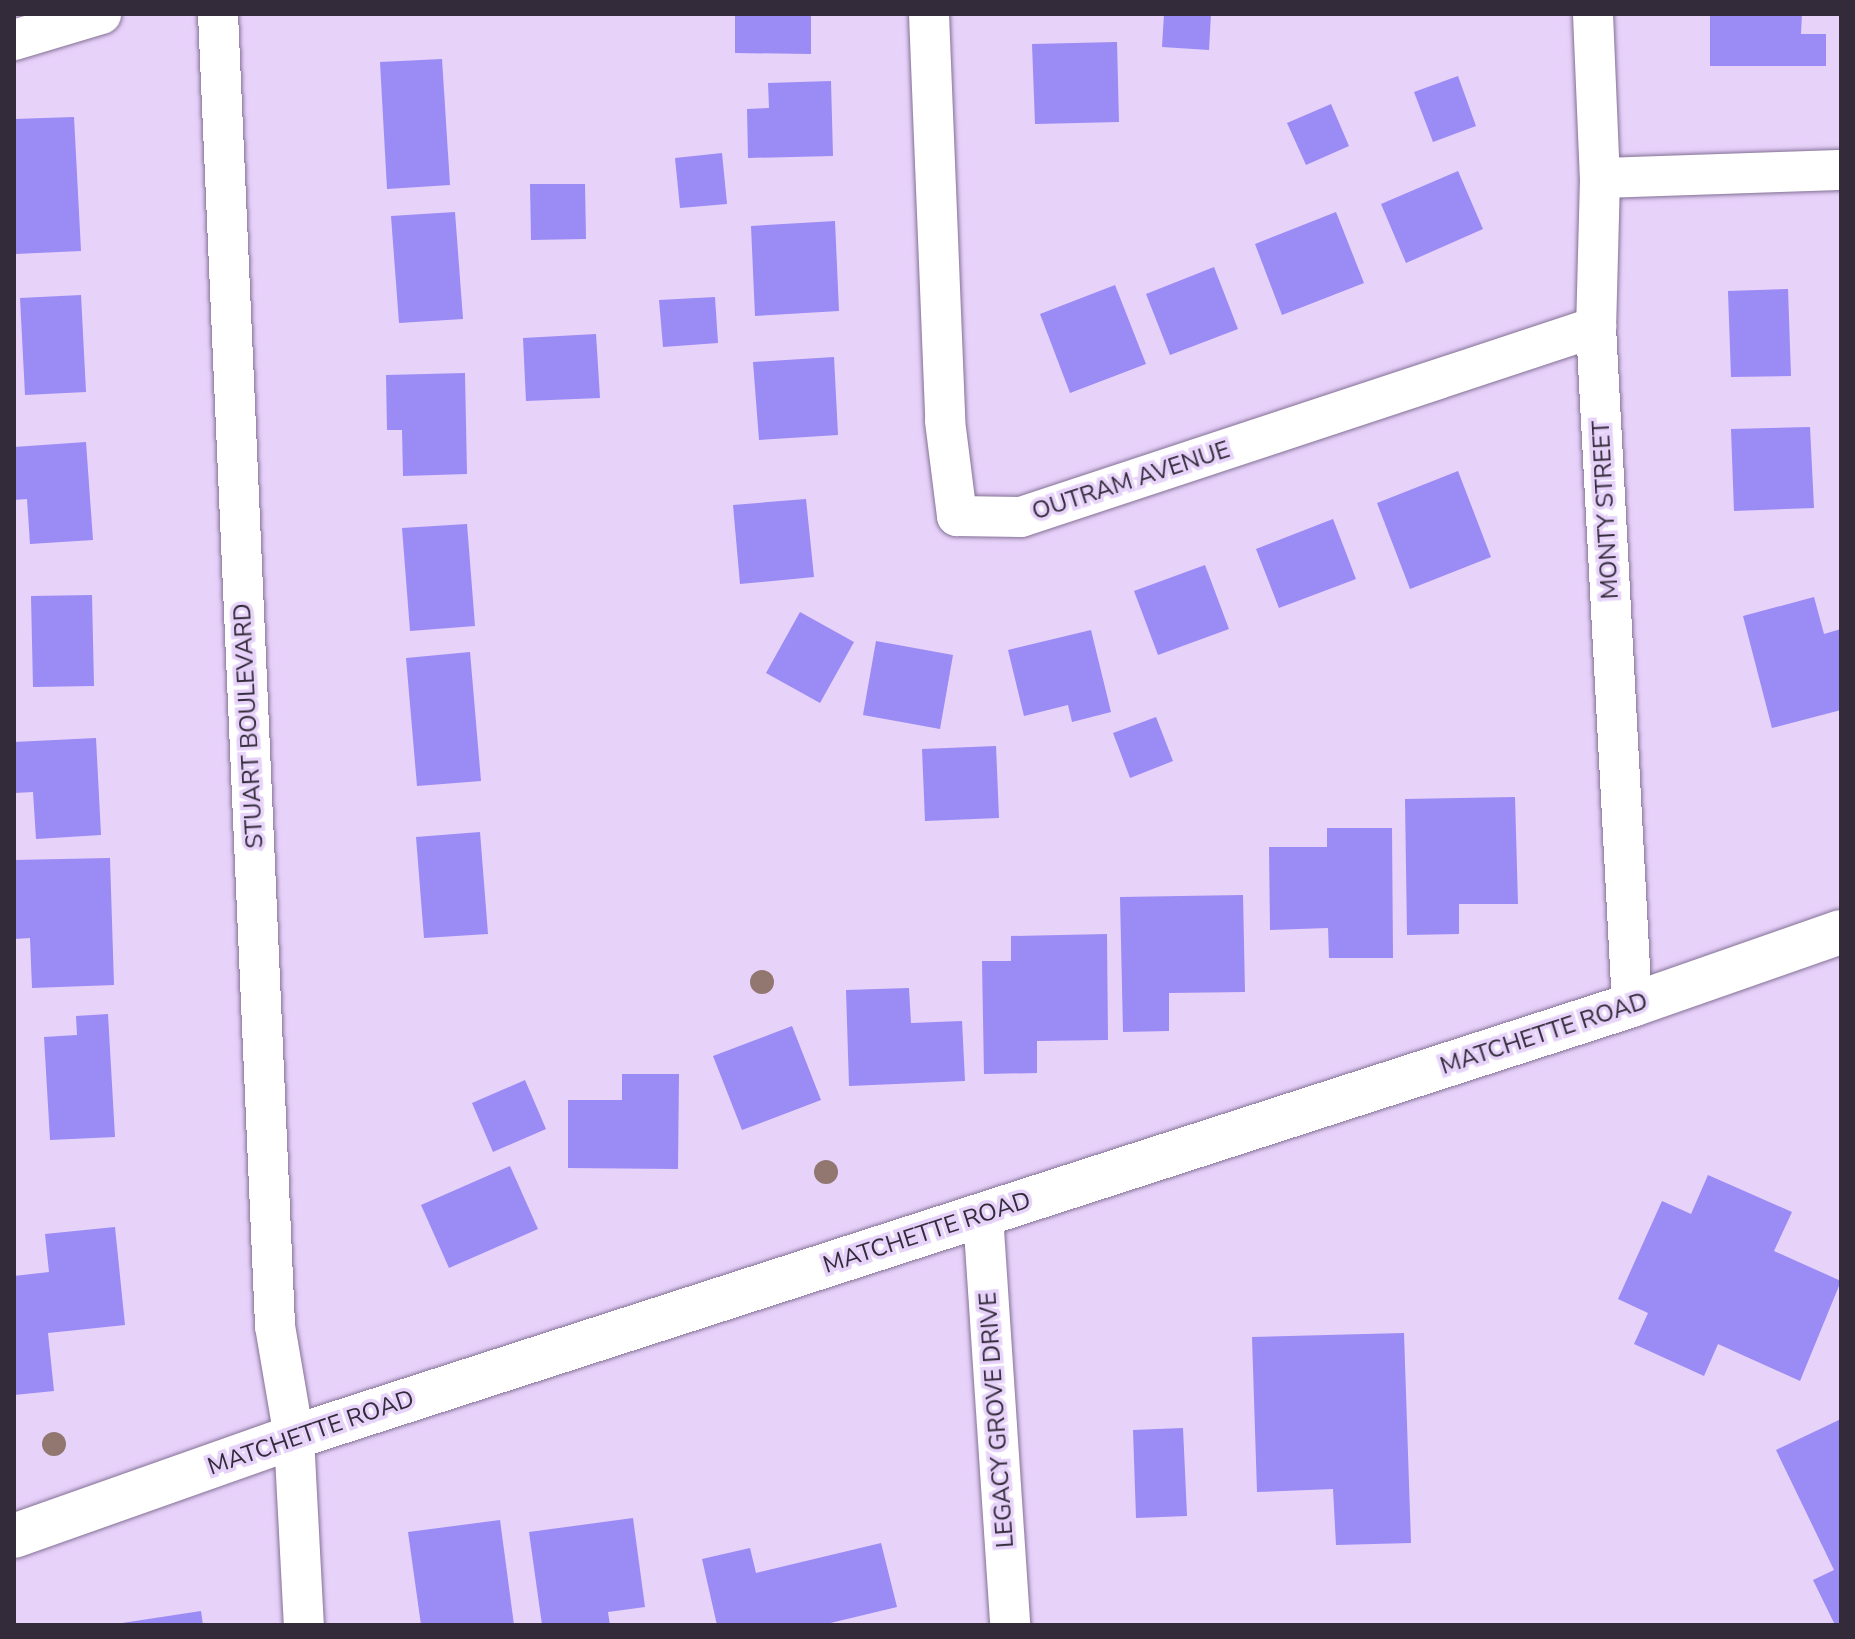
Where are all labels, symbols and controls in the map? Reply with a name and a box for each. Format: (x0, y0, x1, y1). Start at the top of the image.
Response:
street label: MONTY STREET (1587, 420, 1625, 600)
street label: OUTRAM AVENUE (1028, 435, 1234, 527)
street label: STUART BOULEVARD (228, 603, 270, 849)
street label: MATCHETTE ROAD (1437, 987, 1651, 1081)
street label: MATCHETTE ROAD (820, 1186, 1034, 1280)
street label: LEGACY GROVE DRIVE (974, 1291, 1020, 1549)
street label: MATCHETTE ROAD (204, 1384, 418, 1482)

